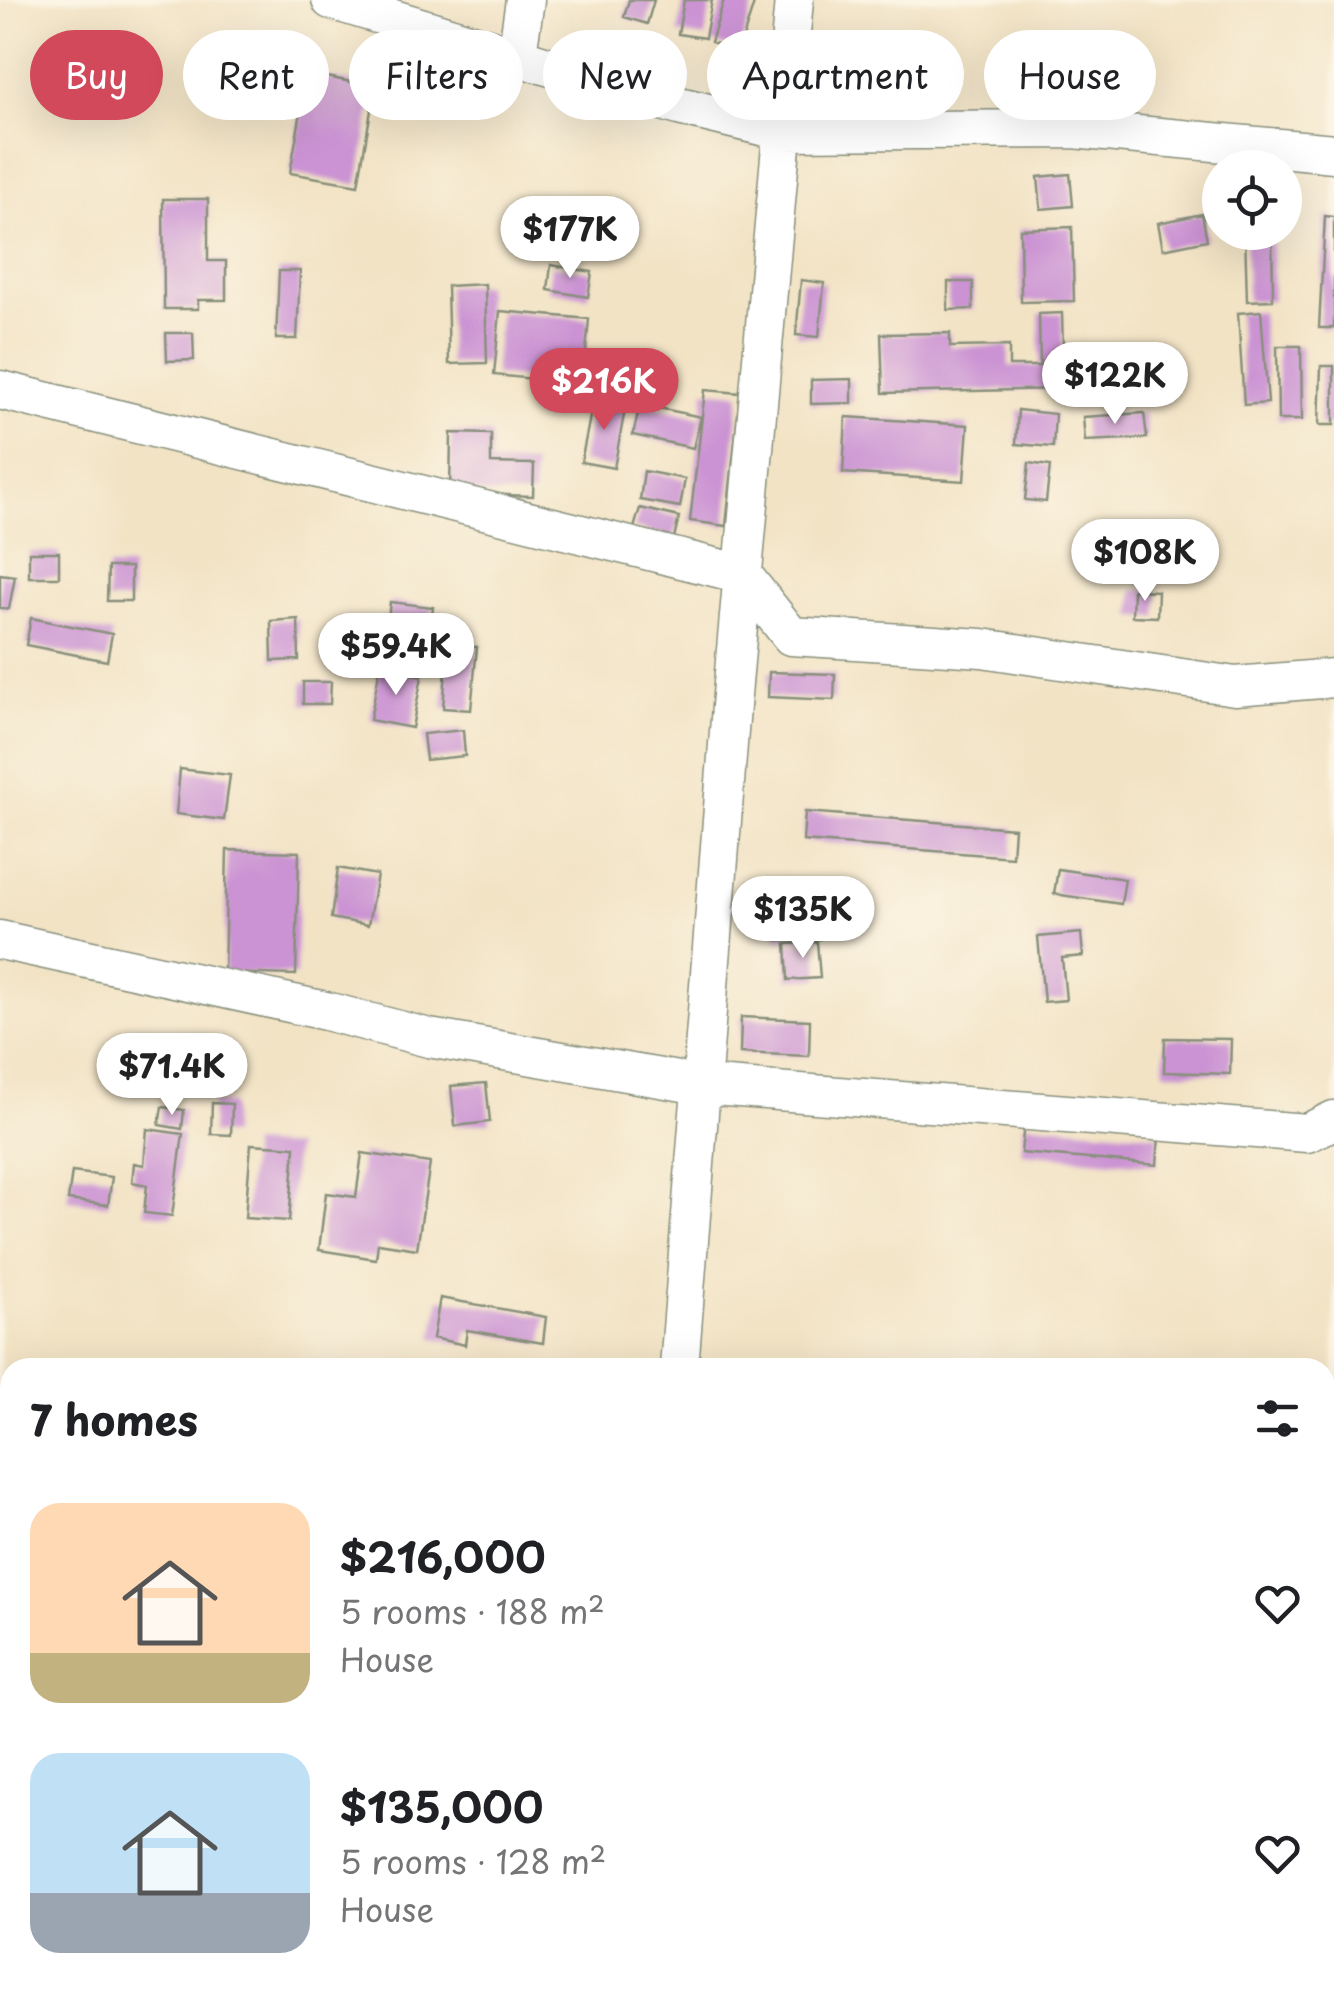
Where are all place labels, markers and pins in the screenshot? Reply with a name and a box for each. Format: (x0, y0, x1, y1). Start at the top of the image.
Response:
pin: $177K (500, 196, 640, 281)
pin: $122K (1045, 342, 1185, 427)
pin: $216K (534, 348, 674, 433)
pin: $108K (1075, 519, 1215, 604)
pin: $59.4K (315, 613, 477, 698)
pin: $135K (733, 876, 873, 961)
pin: $71.4K (91, 1033, 253, 1118)

